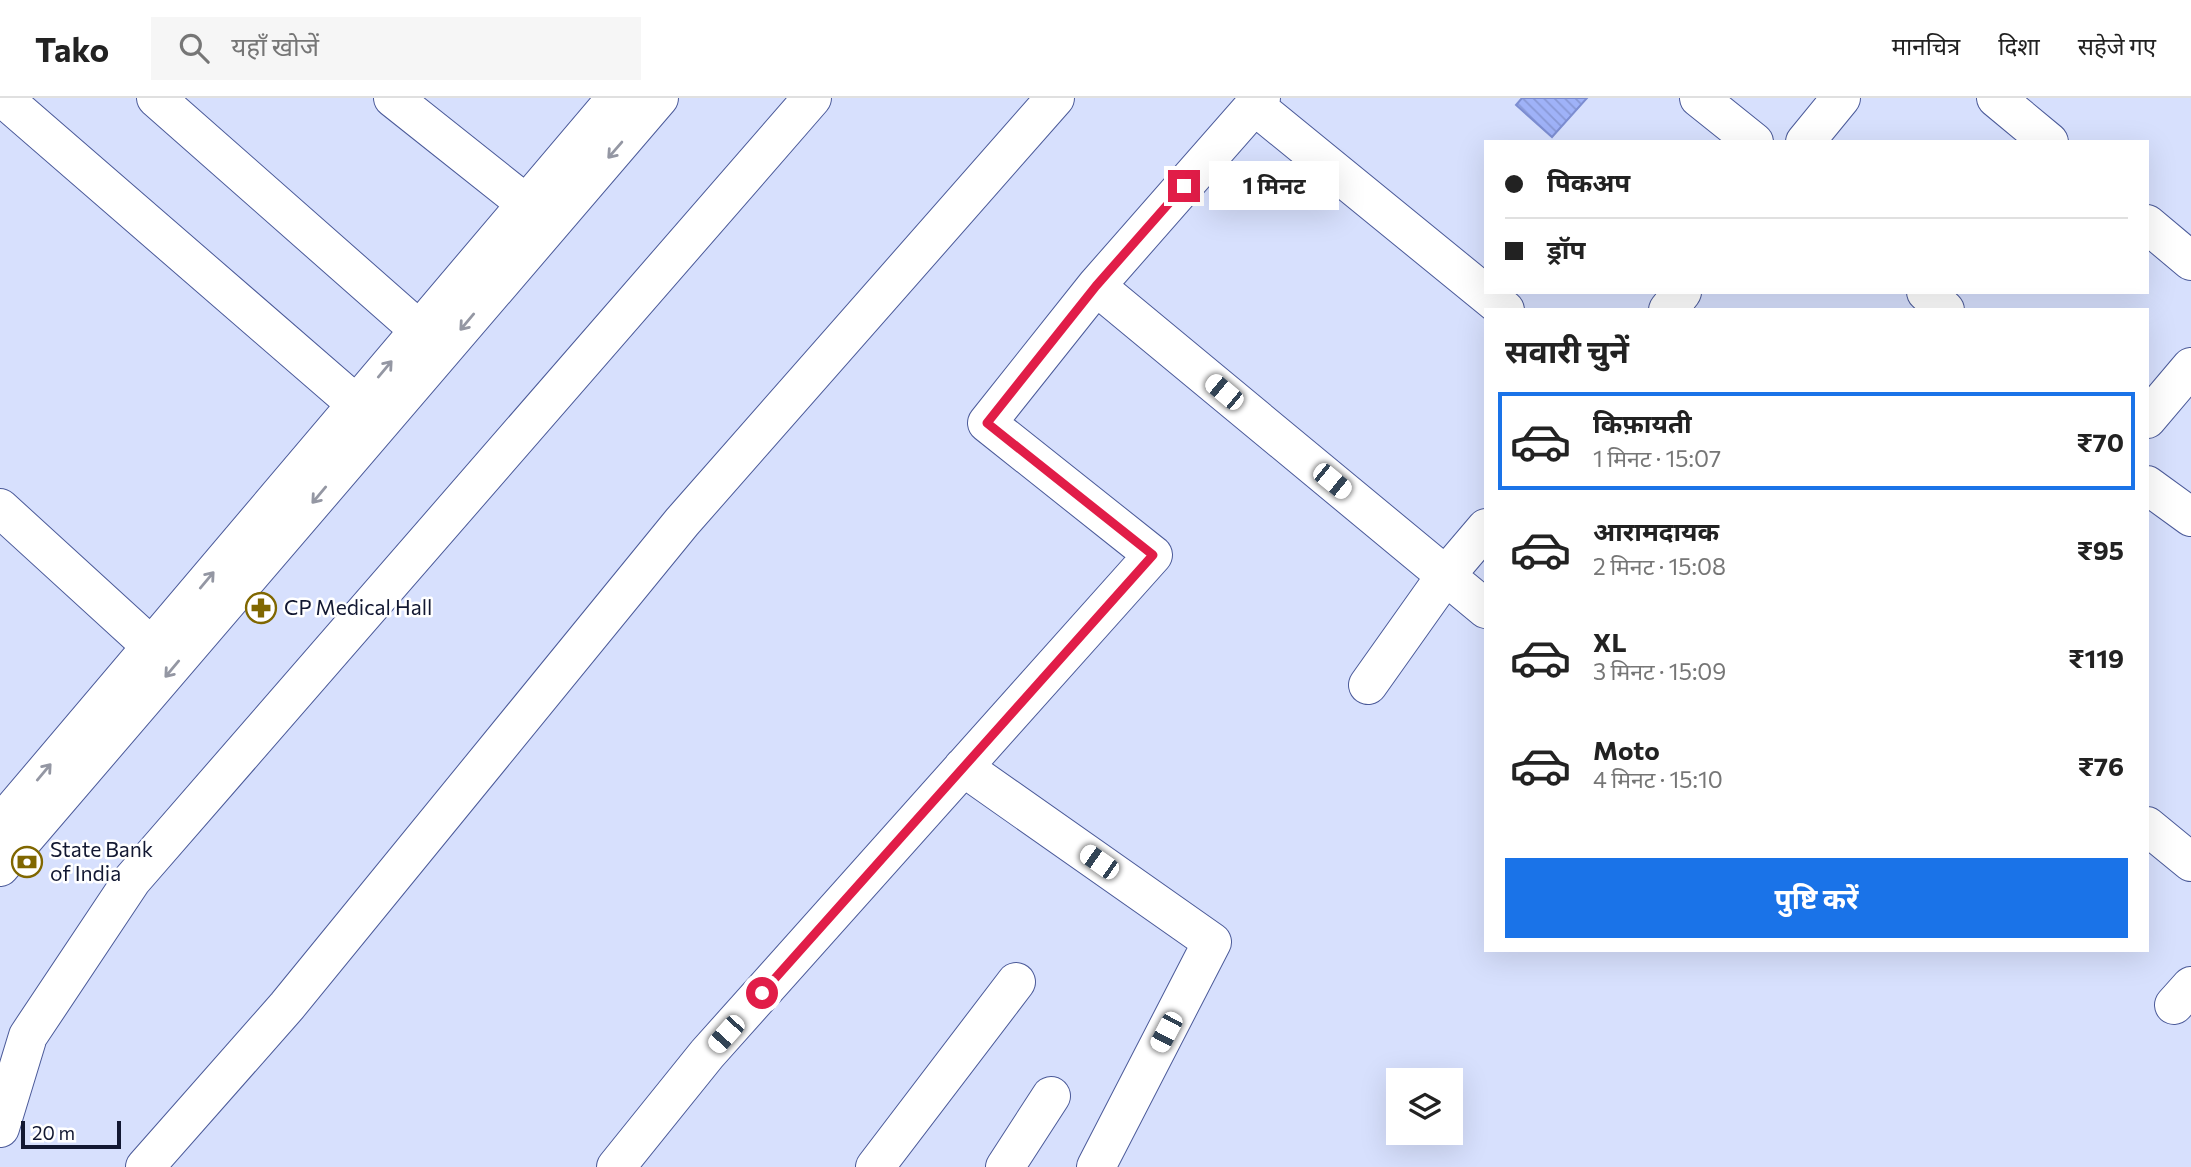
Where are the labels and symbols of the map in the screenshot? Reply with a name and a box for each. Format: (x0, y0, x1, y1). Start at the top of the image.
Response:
one-way arrow (607, 140, 623, 158)
callout: 1 मिनट (1208, 162, 1338, 210)
route end (1168, 170, 1200, 202)
one-way arrow (459, 313, 475, 331)
one-way arrow (377, 360, 393, 378)
car (1202, 370, 1247, 414)
car (1310, 460, 1355, 502)
one-way arrow (311, 486, 327, 504)
one-way arrow (199, 571, 214, 589)
pharmacy icon: CP Medical Hall (244, 591, 278, 625)
place label: CP Medical Hall (284, 594, 432, 619)
one-way arrow (164, 659, 179, 677)
one-way arrow (36, 764, 52, 782)
place label: State Bank of India (50, 836, 153, 885)
car (1076, 841, 1123, 883)
bank icon: State Bank of India (10, 845, 44, 879)
route start (746, 977, 778, 1009)
car (1147, 1009, 1186, 1055)
car (705, 1011, 748, 1057)
scale bar (21, 1118, 121, 1150)

